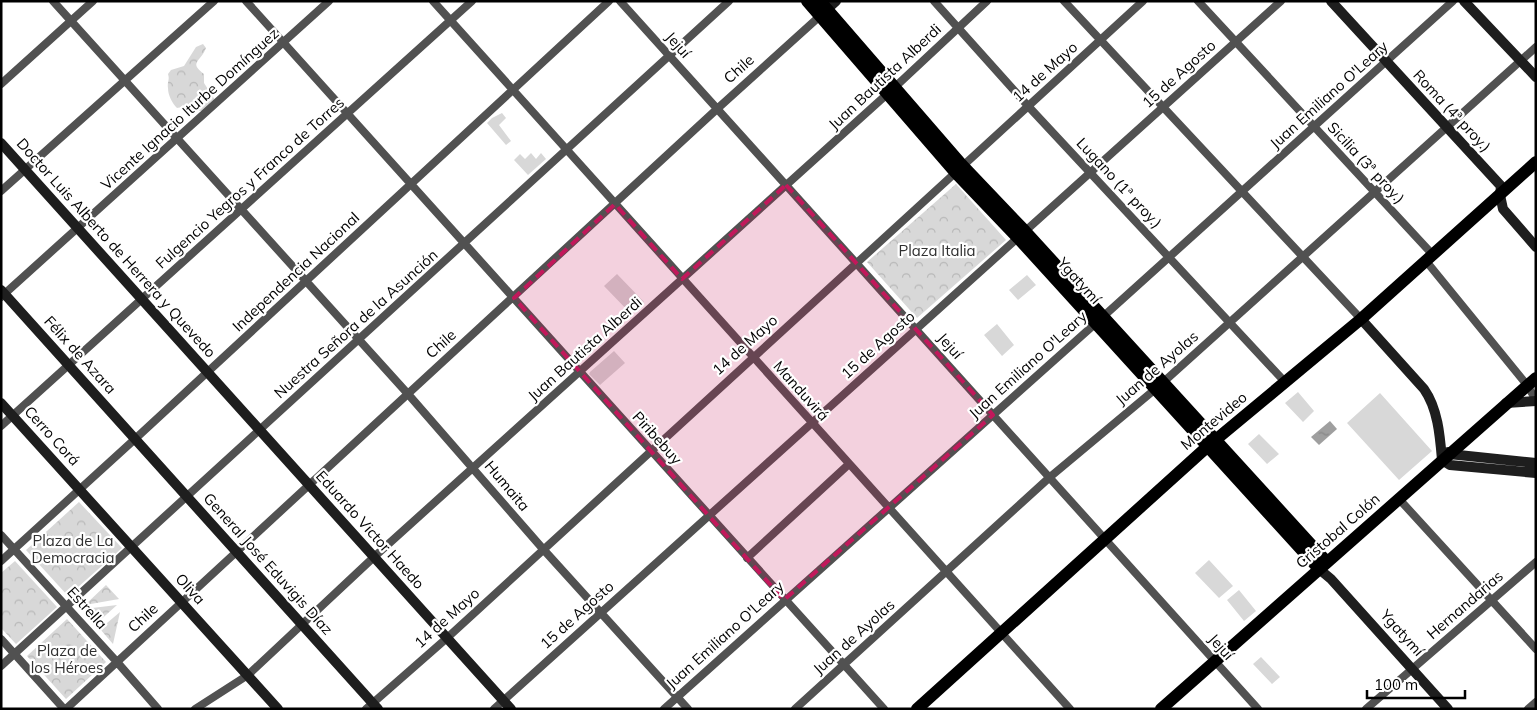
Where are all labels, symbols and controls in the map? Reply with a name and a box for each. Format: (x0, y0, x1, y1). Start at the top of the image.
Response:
street label: Juan Bautista Alberdi (824, 19, 945, 134)
street label: Vicente Ignacio Iturbe Domínguez (97, 23, 283, 194)
street label: Jejuí (662, 28, 696, 63)
street label: 15 de Agosto (1138, 36, 1219, 112)
street label: 14 de Mayo (1008, 37, 1081, 106)
street label: Juan Emiliano O'Leary (1266, 37, 1392, 153)
street label: Chile (720, 50, 758, 87)
street label: Roma (4ª proy.) (1409, 66, 1495, 156)
street label: Fulgencio Yegros y Franco de Torres (151, 93, 348, 272)
street label: Sicilia (3ª proy.) (1324, 118, 1409, 207)
street label: Lugano (1ª proy.) (1073, 133, 1166, 232)
street label: Doctor Luis Alberto de Herrera y Quevedo (13, 134, 220, 361)
street label: Independencia Nacional (228, 208, 363, 335)
park label: Plaza Italia (898, 241, 976, 260)
street label: Nuestra Señora de la Asunción (270, 245, 441, 402)
street label: Ygatymí (1053, 253, 1106, 309)
street label: Juan Bautista Alberdi (524, 292, 646, 405)
street label: 15 de Agosto (837, 307, 918, 383)
street label: Juan Emiliano O'Leary (965, 307, 1091, 423)
street label: 14 de Mayo (708, 310, 781, 379)
street label: Félix de Azara (40, 312, 120, 398)
street label: Chile (422, 325, 460, 362)
street label: Juan de Ayolas (1111, 327, 1202, 409)
street label: Jejuí (934, 329, 968, 364)
street label: Manduvirá (769, 357, 833, 425)
street label: Montevideo (1177, 387, 1251, 454)
street label: Cerro Corá (21, 402, 84, 469)
street label: Piribebuy (629, 407, 686, 468)
street label: Humaita (481, 457, 534, 515)
street label: Eduardo Victor Haedo (312, 466, 429, 593)
street label: General José Eduvigis Díaz (200, 489, 337, 639)
street label: Cristobal Colón (1292, 489, 1384, 572)
park label: Plaza de La Democracia (32, 531, 114, 567)
street label: Hernandarias (1423, 566, 1507, 643)
street label: Oliva (171, 569, 209, 608)
street label: 15 de Agosto (536, 577, 617, 653)
street label: Juan Emiliano O'Leary (662, 577, 788, 693)
street label: Estrella (63, 582, 111, 633)
street label: 14 de Mayo (410, 583, 483, 652)
street label: Juan de Ayolas (809, 595, 898, 678)
street label: Chile (124, 599, 162, 636)
street label: Ygatymí (1376, 605, 1429, 661)
street label: Jejuí (1205, 630, 1239, 665)
park label: Plaza de los Héroes (31, 641, 103, 677)
scale bar (1367, 668, 1464, 700)
text: 100 m (1374, 675, 1418, 694)

